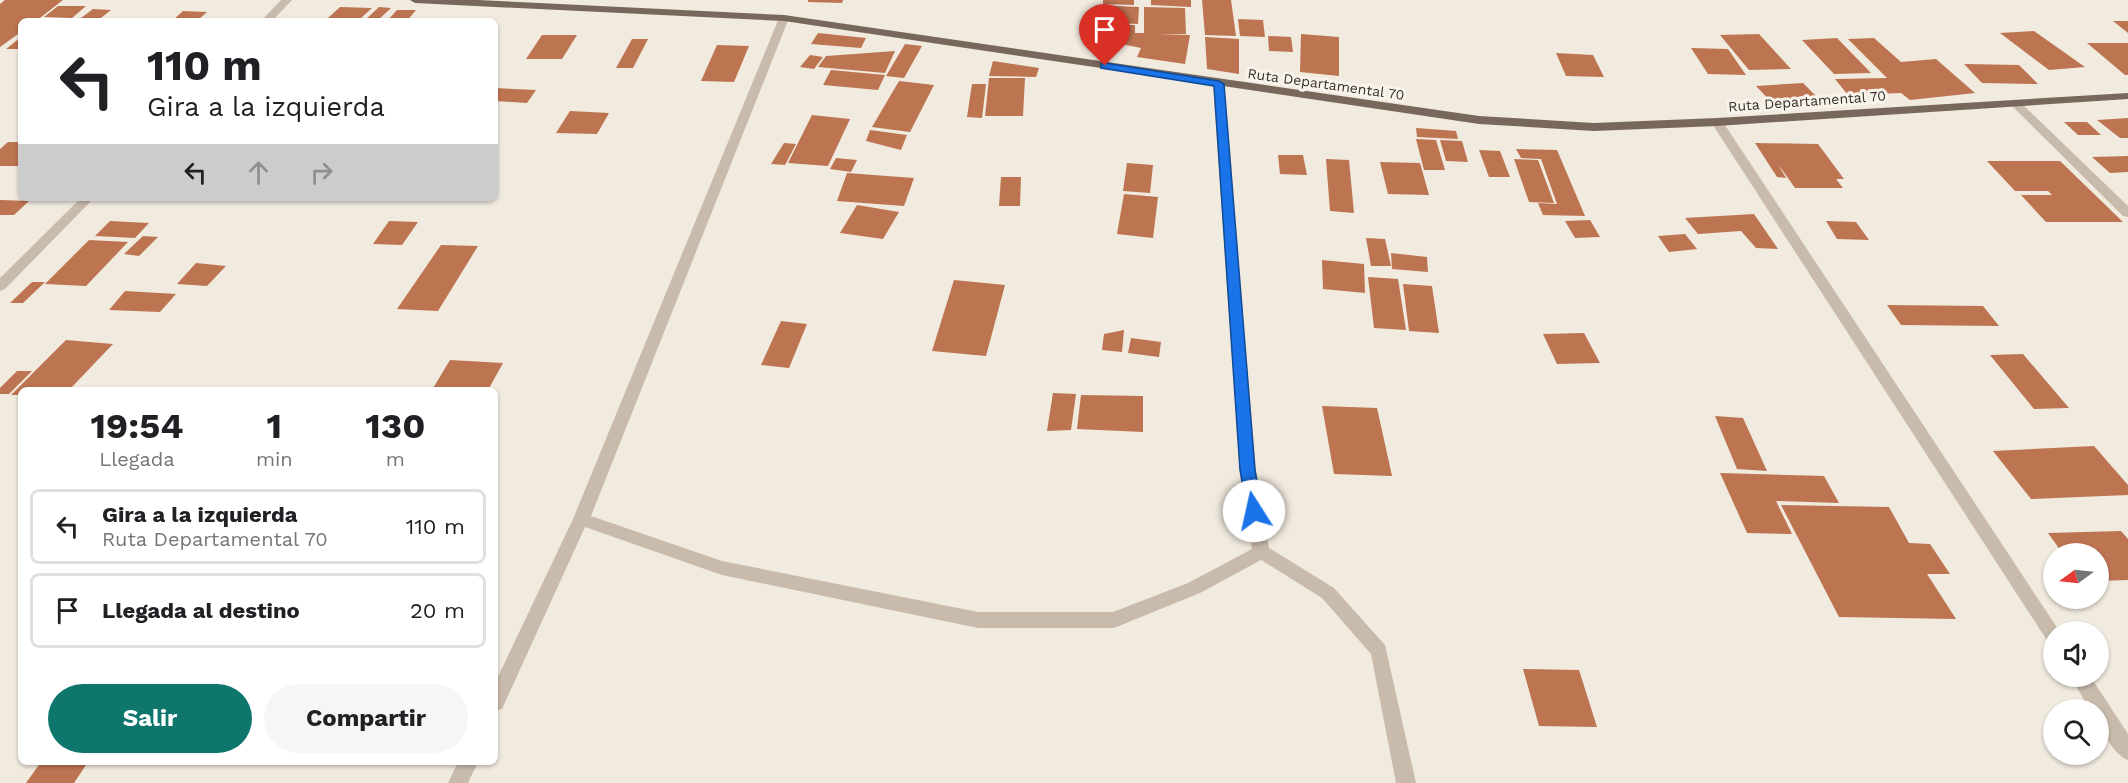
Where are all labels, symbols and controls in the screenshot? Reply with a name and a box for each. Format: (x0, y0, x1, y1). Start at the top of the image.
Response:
pin (1079, 4, 1130, 66)
icon: arrive (1088, 13, 1121, 46)
text: 110 m (147, 41, 262, 90)
icon: left (48, 42, 126, 120)
street label: Ruta Departamental 70 (1247, 65, 1405, 103)
street label: Ruta Departamental 70 (1728, 88, 1886, 114)
text: Gira a la izquierda (147, 91, 385, 123)
icon: left (179, 156, 212, 189)
icon: ahead (242, 156, 275, 189)
icon: right (305, 156, 338, 189)
text: 19:54 (91, 405, 183, 447)
text: 1 (267, 405, 282, 447)
text: 130 (365, 405, 425, 447)
text: Llegada (99, 447, 175, 471)
text: min (256, 447, 293, 471)
text: m (386, 447, 405, 471)
position arrow (1222, 479, 1286, 543)
text: Gira a la izquierda (102, 502, 298, 527)
icon: left (51, 510, 84, 543)
text: 110 m (406, 514, 465, 539)
text: Ruta Departamental 70 (102, 527, 328, 551)
north arrow (2043, 543, 2109, 609)
map controls (2043, 543, 2109, 765)
icon: arrive (51, 594, 84, 627)
text: Llegada al destino (102, 598, 300, 623)
text: 20 m (410, 598, 465, 623)
button: sound (2043, 621, 2109, 687)
button: Salir (48, 684, 252, 753)
button: Compartir (264, 684, 468, 753)
button: search (2043, 699, 2109, 765)

